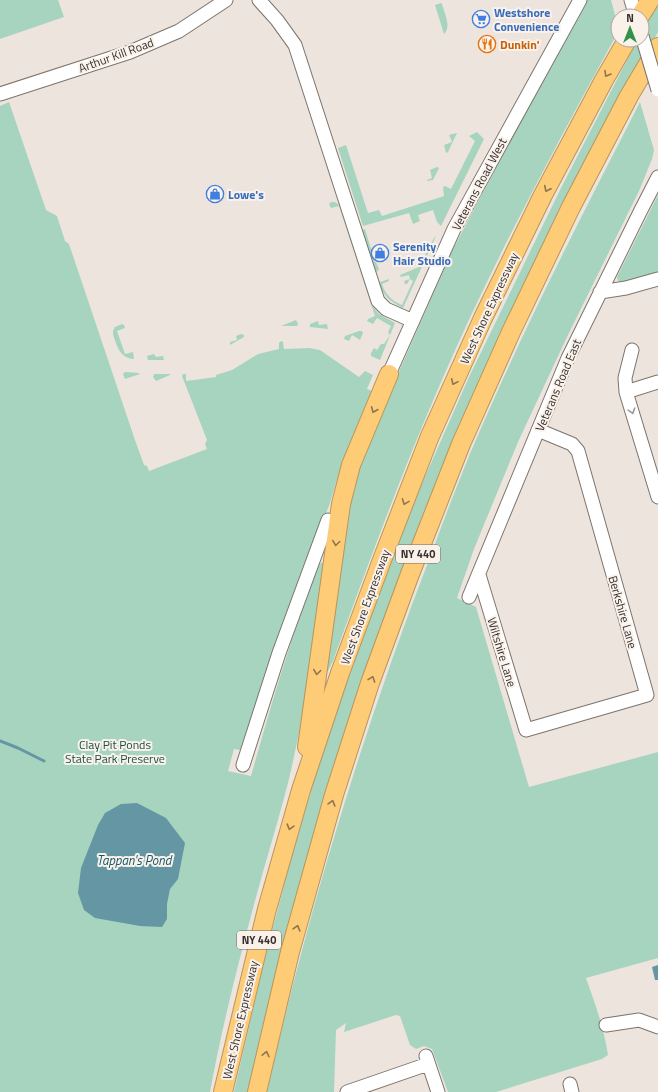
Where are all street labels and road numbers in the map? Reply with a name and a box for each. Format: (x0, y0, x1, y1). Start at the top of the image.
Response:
street label: Arthur Kill Road (76, 33, 156, 77)
street label: Veterans Road West (447, 134, 512, 234)
street label: West Shore Expressway (455, 249, 523, 367)
street label: Veterans Road East (530, 335, 586, 434)
road number: NY 440 (396, 545, 440, 563)
street label: West Shore Expressway (335, 547, 395, 667)
street label: Berkshire Lane (604, 573, 642, 651)
street label: Wiltshire Lane (482, 615, 522, 689)
road number: NY 440 (237, 931, 281, 949)
street label: West Shore Expressway (217, 959, 263, 1081)

